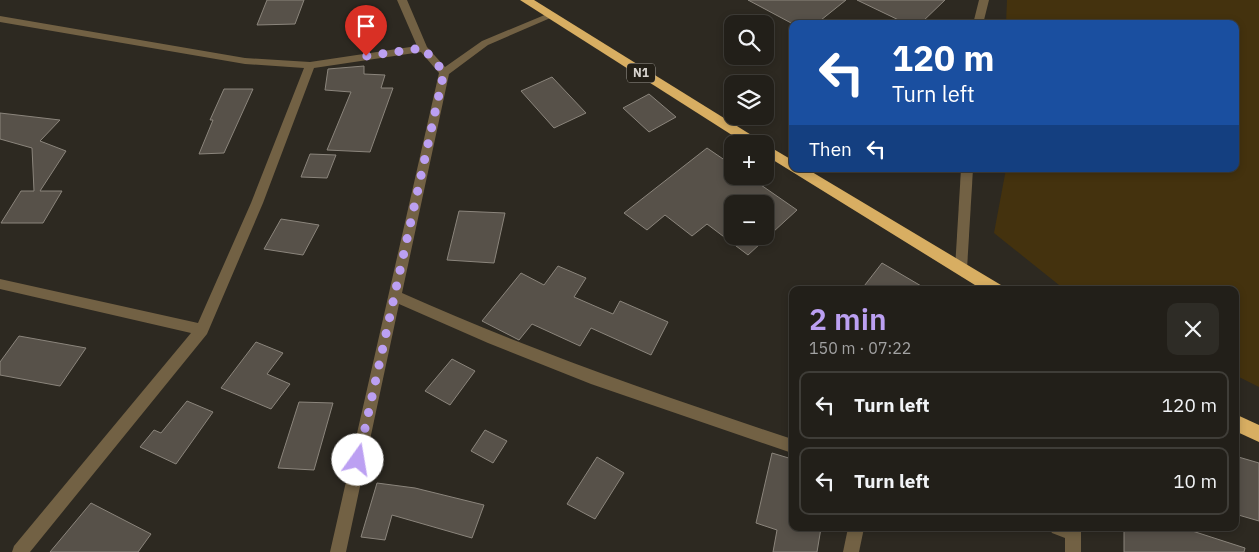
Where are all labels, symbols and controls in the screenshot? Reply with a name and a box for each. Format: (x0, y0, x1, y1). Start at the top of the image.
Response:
pin (345, 5, 387, 56)
icon: arrive (352, 12, 380, 40)
map controls (724, 15, 774, 245)
button: search (724, 15, 774, 65)
text: 120 m (892, 35, 995, 81)
icon: left (809, 40, 874, 105)
road number: N1 (627, 64, 655, 82)
button: layers (724, 75, 774, 125)
text: Turn left (892, 79, 975, 108)
button: + (724, 135, 774, 185)
icon: left (862, 135, 890, 163)
text: Then (809, 137, 852, 161)
button: − (724, 195, 774, 245)
text: 2 min (809, 299, 887, 338)
button: close (1167, 303, 1219, 355)
text: 150 m · 07:22 (809, 338, 911, 358)
icon: left (811, 391, 839, 419)
text: Turn left (854, 393, 930, 417)
text: 120 m (1162, 393, 1217, 417)
position arrow (331, 433, 383, 485)
icon: left (811, 467, 839, 495)
text: Turn left (854, 469, 930, 493)
text: 10 m (1173, 469, 1217, 493)

